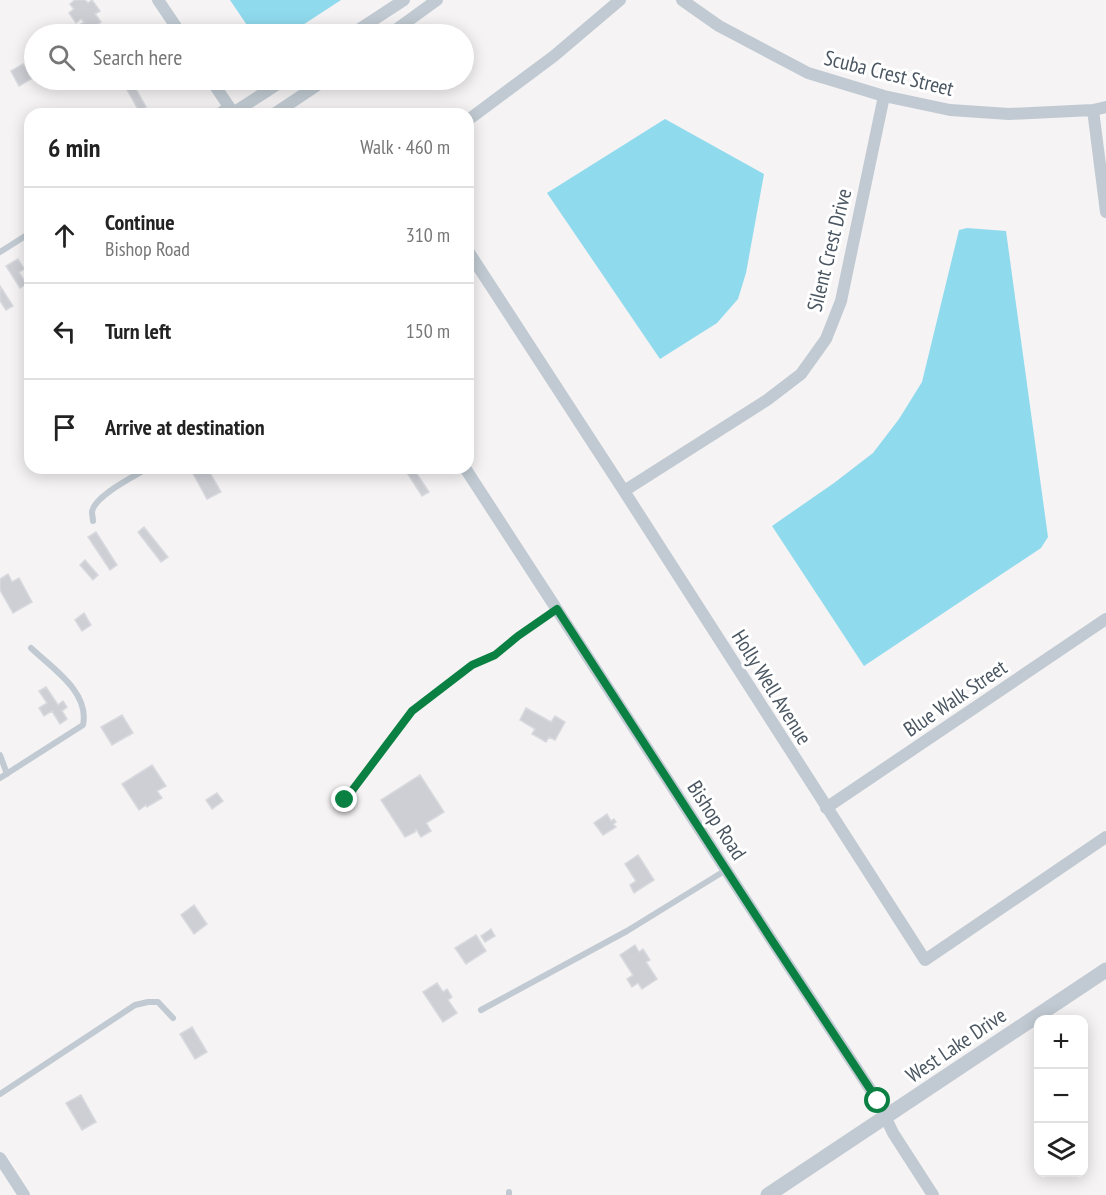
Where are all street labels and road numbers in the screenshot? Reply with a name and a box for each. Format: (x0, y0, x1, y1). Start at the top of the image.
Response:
street label: Scuba Crest Street (822, 44, 957, 102)
street label: Silent Crest Drive (801, 186, 857, 314)
street label: Holly Well Avenue (726, 625, 818, 749)
street label: Blue Walk Street (898, 653, 1012, 742)
street label: Bishop Road (681, 775, 753, 865)
street label: West Lake Drive (901, 1002, 1011, 1088)

